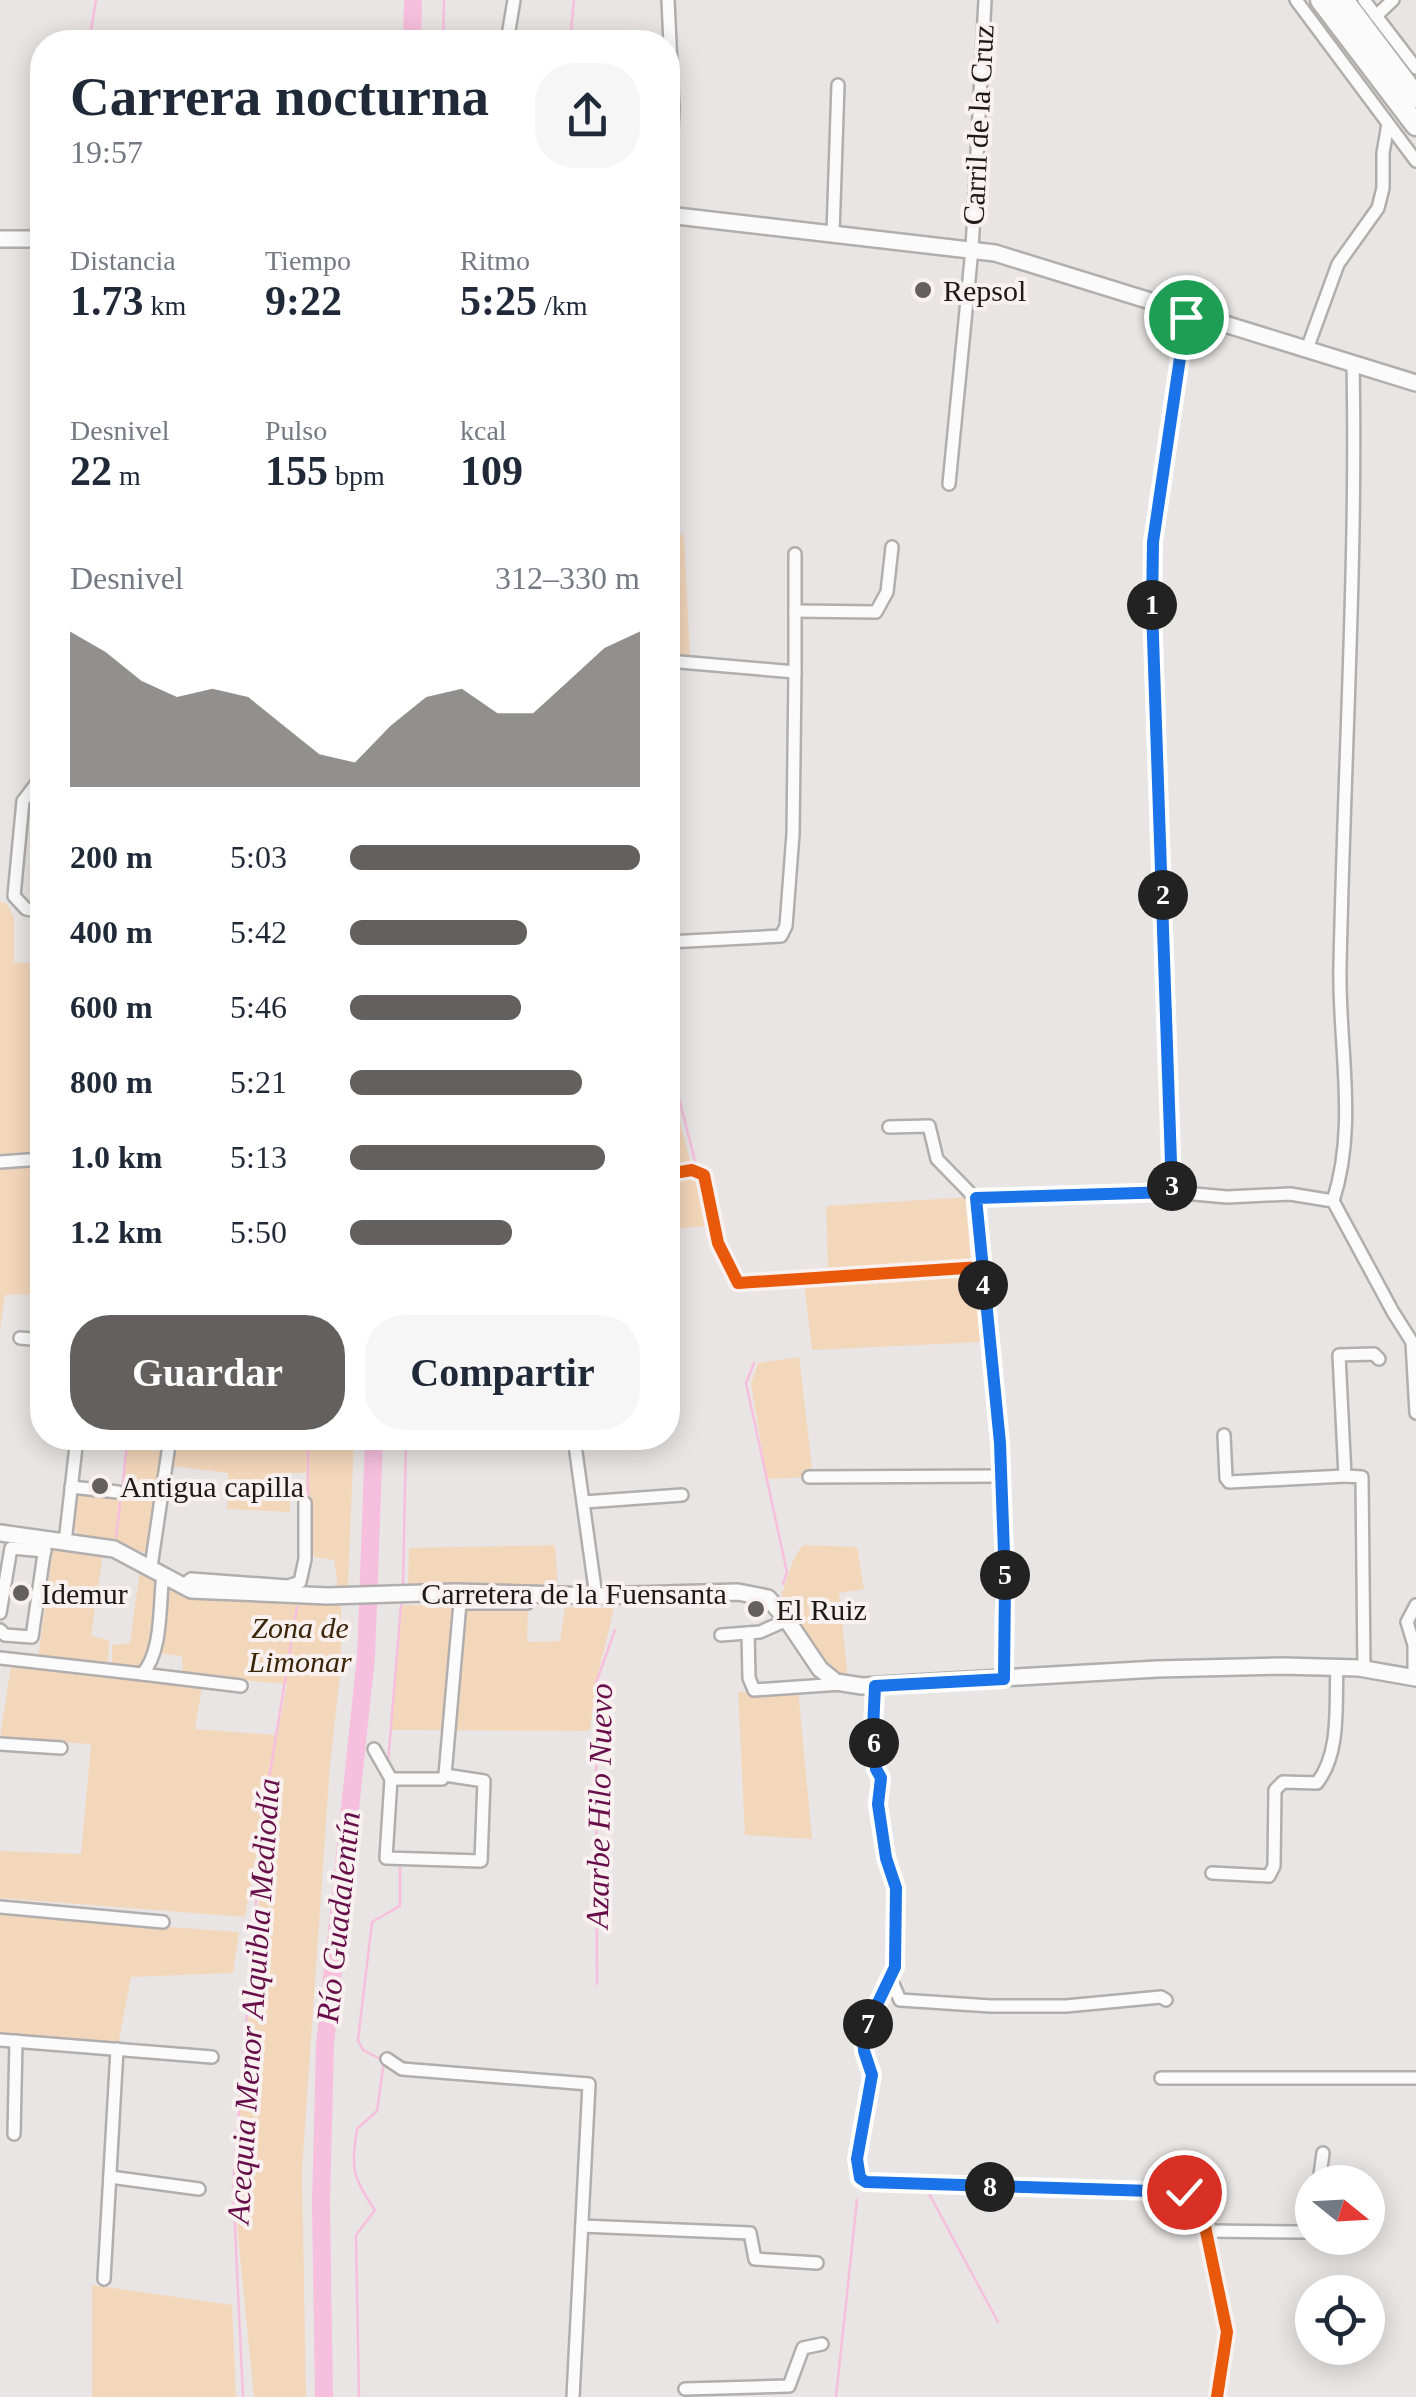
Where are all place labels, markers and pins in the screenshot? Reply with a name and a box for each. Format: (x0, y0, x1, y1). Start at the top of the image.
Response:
place label: Repsol (943, 274, 1026, 307)
pin (1144, 275, 1229, 360)
marker: Repsol (912, 279, 934, 301)
pin: 1 (1127, 580, 1177, 630)
pin: 2 (1138, 870, 1188, 920)
pin: 3 (1147, 1161, 1197, 1211)
pin: 4 (958, 1260, 1008, 1310)
place label: Antigua capilla (120, 1470, 304, 1503)
marker: Antigua capilla (89, 1475, 111, 1497)
pin: 5 (980, 1550, 1030, 1600)
place label: Idemur (41, 1577, 128, 1610)
marker: Idemur (10, 1582, 32, 1604)
place label: El Ruiz (776, 1593, 867, 1626)
marker: El Ruiz (745, 1598, 767, 1620)
pin: 6 (849, 1718, 899, 1768)
pin: 7 (843, 1999, 893, 2049)
pin (1142, 2150, 1227, 2235)
pin: 8 (965, 2162, 1015, 2212)

